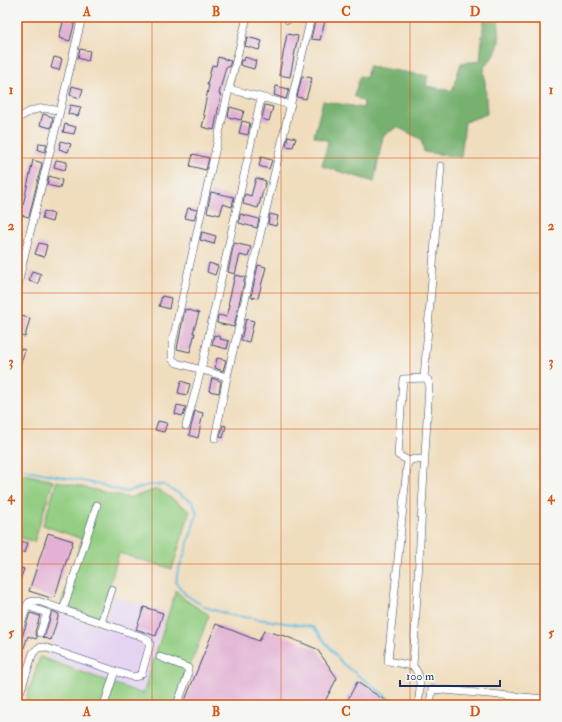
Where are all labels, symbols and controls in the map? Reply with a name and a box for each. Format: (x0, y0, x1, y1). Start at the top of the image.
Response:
text: A (82, 4, 92, 20)
text: B (212, 4, 220, 20)
text: C (341, 4, 351, 20)
text: D (470, 4, 481, 20)
text: 1 (9, 82, 14, 98)
text: 1 (549, 82, 554, 98)
text: 2 (8, 218, 15, 234)
text: 2 (548, 218, 555, 234)
text: 3 (9, 354, 14, 370)
text: 3 (549, 354, 554, 370)
text: 4 (6, 489, 15, 505)
text: 4 (546, 489, 555, 505)
text: 5 (8, 625, 14, 641)
text: 5 (548, 625, 554, 641)
scale bar (400, 662, 500, 688)
text: 100 m (406, 669, 435, 684)
text: A (82, 704, 92, 720)
text: B (212, 704, 220, 720)
text: C (341, 704, 351, 720)
text: D (470, 704, 481, 720)

